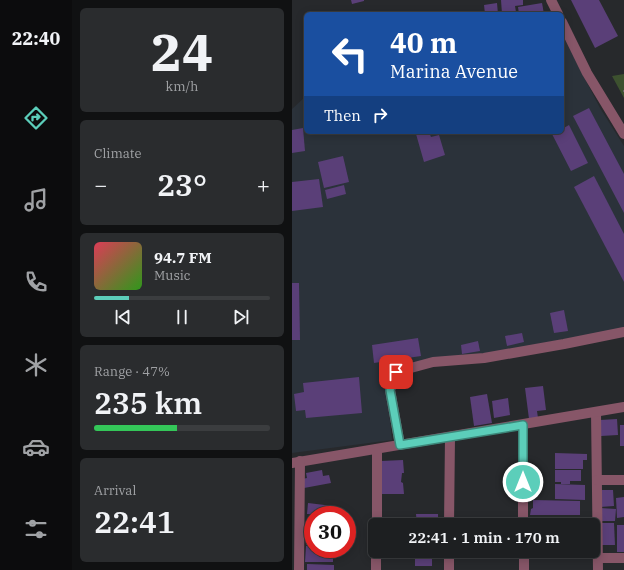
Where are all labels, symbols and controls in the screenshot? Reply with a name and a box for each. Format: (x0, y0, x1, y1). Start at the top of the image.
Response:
text: 24 (151, 18, 213, 85)
text: 40 m (390, 24, 457, 61)
text: 22:40 (12, 27, 60, 50)
icon: left (324, 28, 376, 80)
text: Marina Avenue (390, 60, 518, 83)
text: km/h (166, 78, 198, 95)
icon: directions (22, 104, 50, 132)
icon: right (369, 104, 391, 126)
text: Then (324, 106, 361, 125)
text: Climate (94, 145, 141, 162)
text: 23° (157, 165, 207, 204)
text: − (94, 170, 107, 199)
text: + (257, 170, 270, 199)
icon: music (22, 186, 50, 214)
text: 94.7 FM (154, 248, 212, 267)
text: Music (154, 267, 191, 284)
icon: phone (22, 268, 50, 296)
icon: previous (112, 306, 134, 328)
icon: pause (171, 306, 193, 328)
icon: next (230, 306, 252, 328)
icon: climate (22, 351, 50, 379)
pin (379, 355, 413, 389)
icon: arrive (385, 361, 407, 383)
text: Range · 47% (94, 363, 170, 380)
text: 235 km (94, 383, 202, 422)
icon: car (22, 433, 50, 461)
position arrow (502, 461, 544, 503)
text: Arrival (94, 482, 136, 499)
text: 22:41 (94, 502, 175, 541)
speed limit sign: 30 (304, 506, 356, 558)
icon: filters (22, 515, 50, 543)
text: 22:41 · 1 min · 170 m (408, 528, 560, 547)

